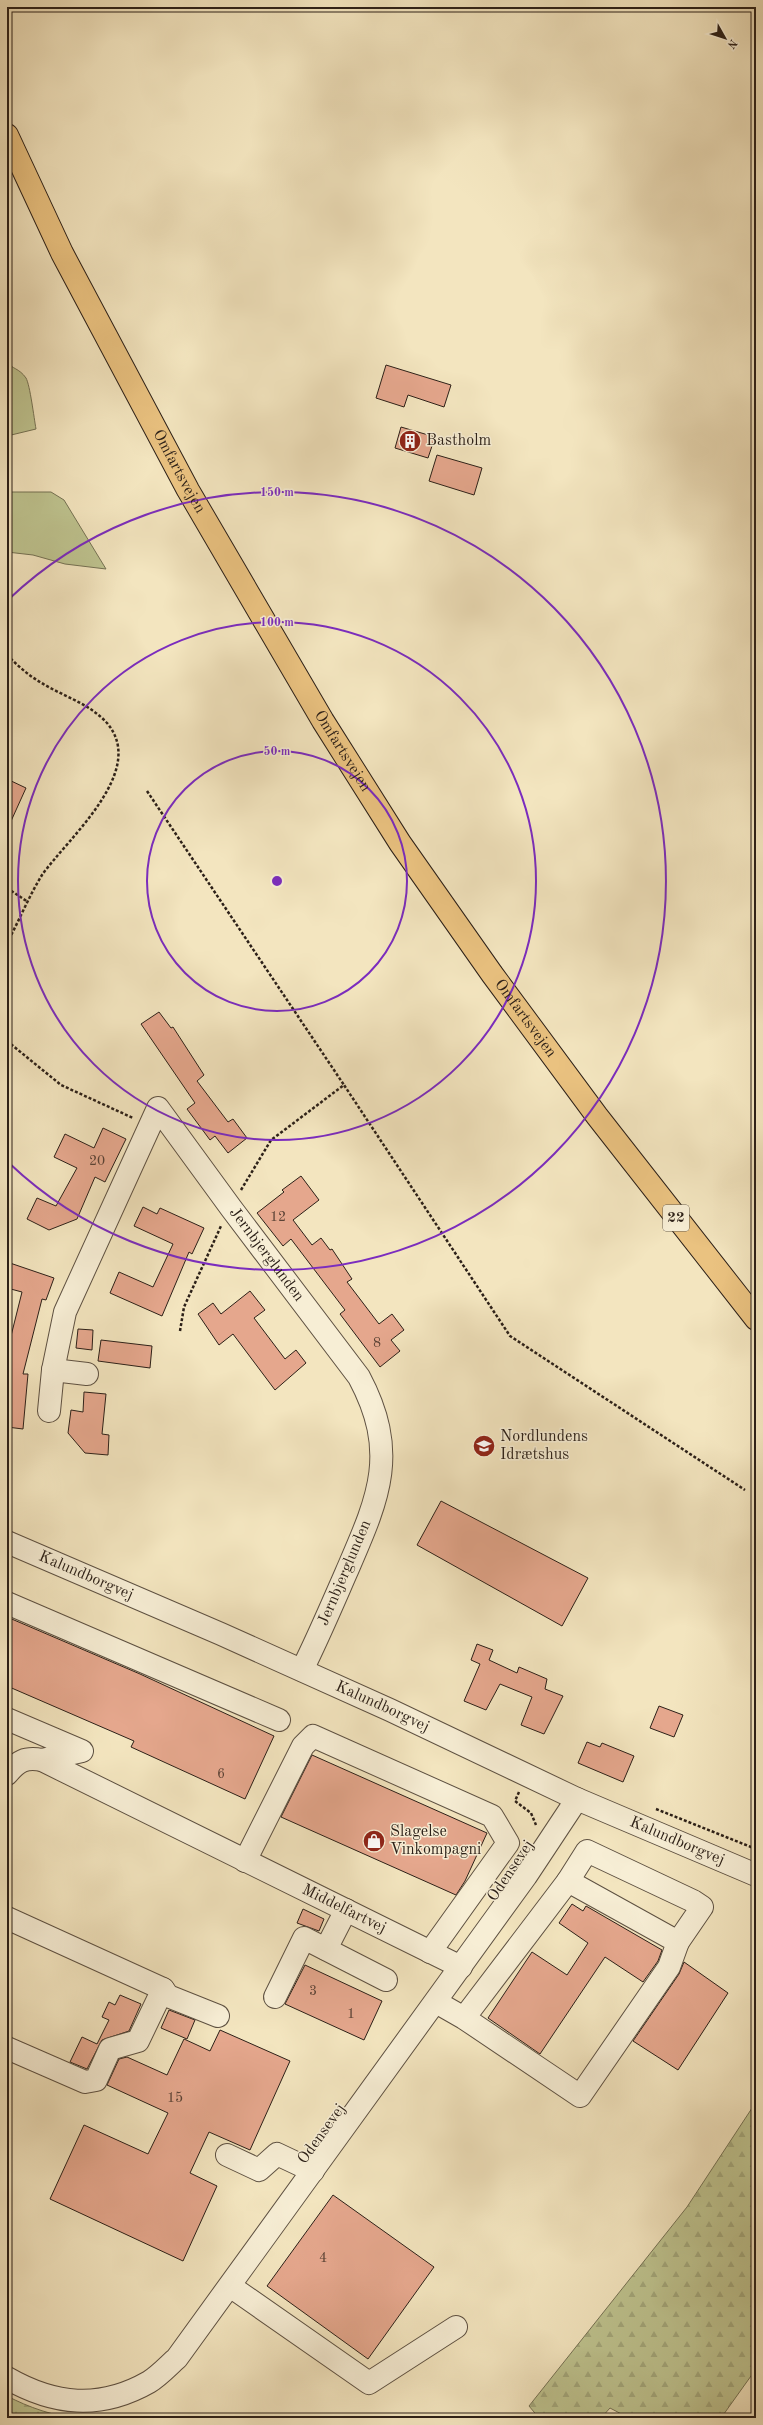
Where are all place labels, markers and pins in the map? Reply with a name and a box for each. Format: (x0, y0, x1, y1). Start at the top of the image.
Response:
building icon: Bastholm (397, 428, 423, 454)
place label: Bastholm (426, 433, 491, 449)
centre of rings (270, 874, 284, 888)
place label: Nordlundens Idrætshus (500, 1429, 588, 1463)
school or university icon: Nordlundens Idrætshus (471, 1433, 497, 1459)
place label: Slagelse Vinkompagni (390, 1824, 481, 1858)
shop icon: Slagelse Vinkompagni (361, 1828, 387, 1854)

